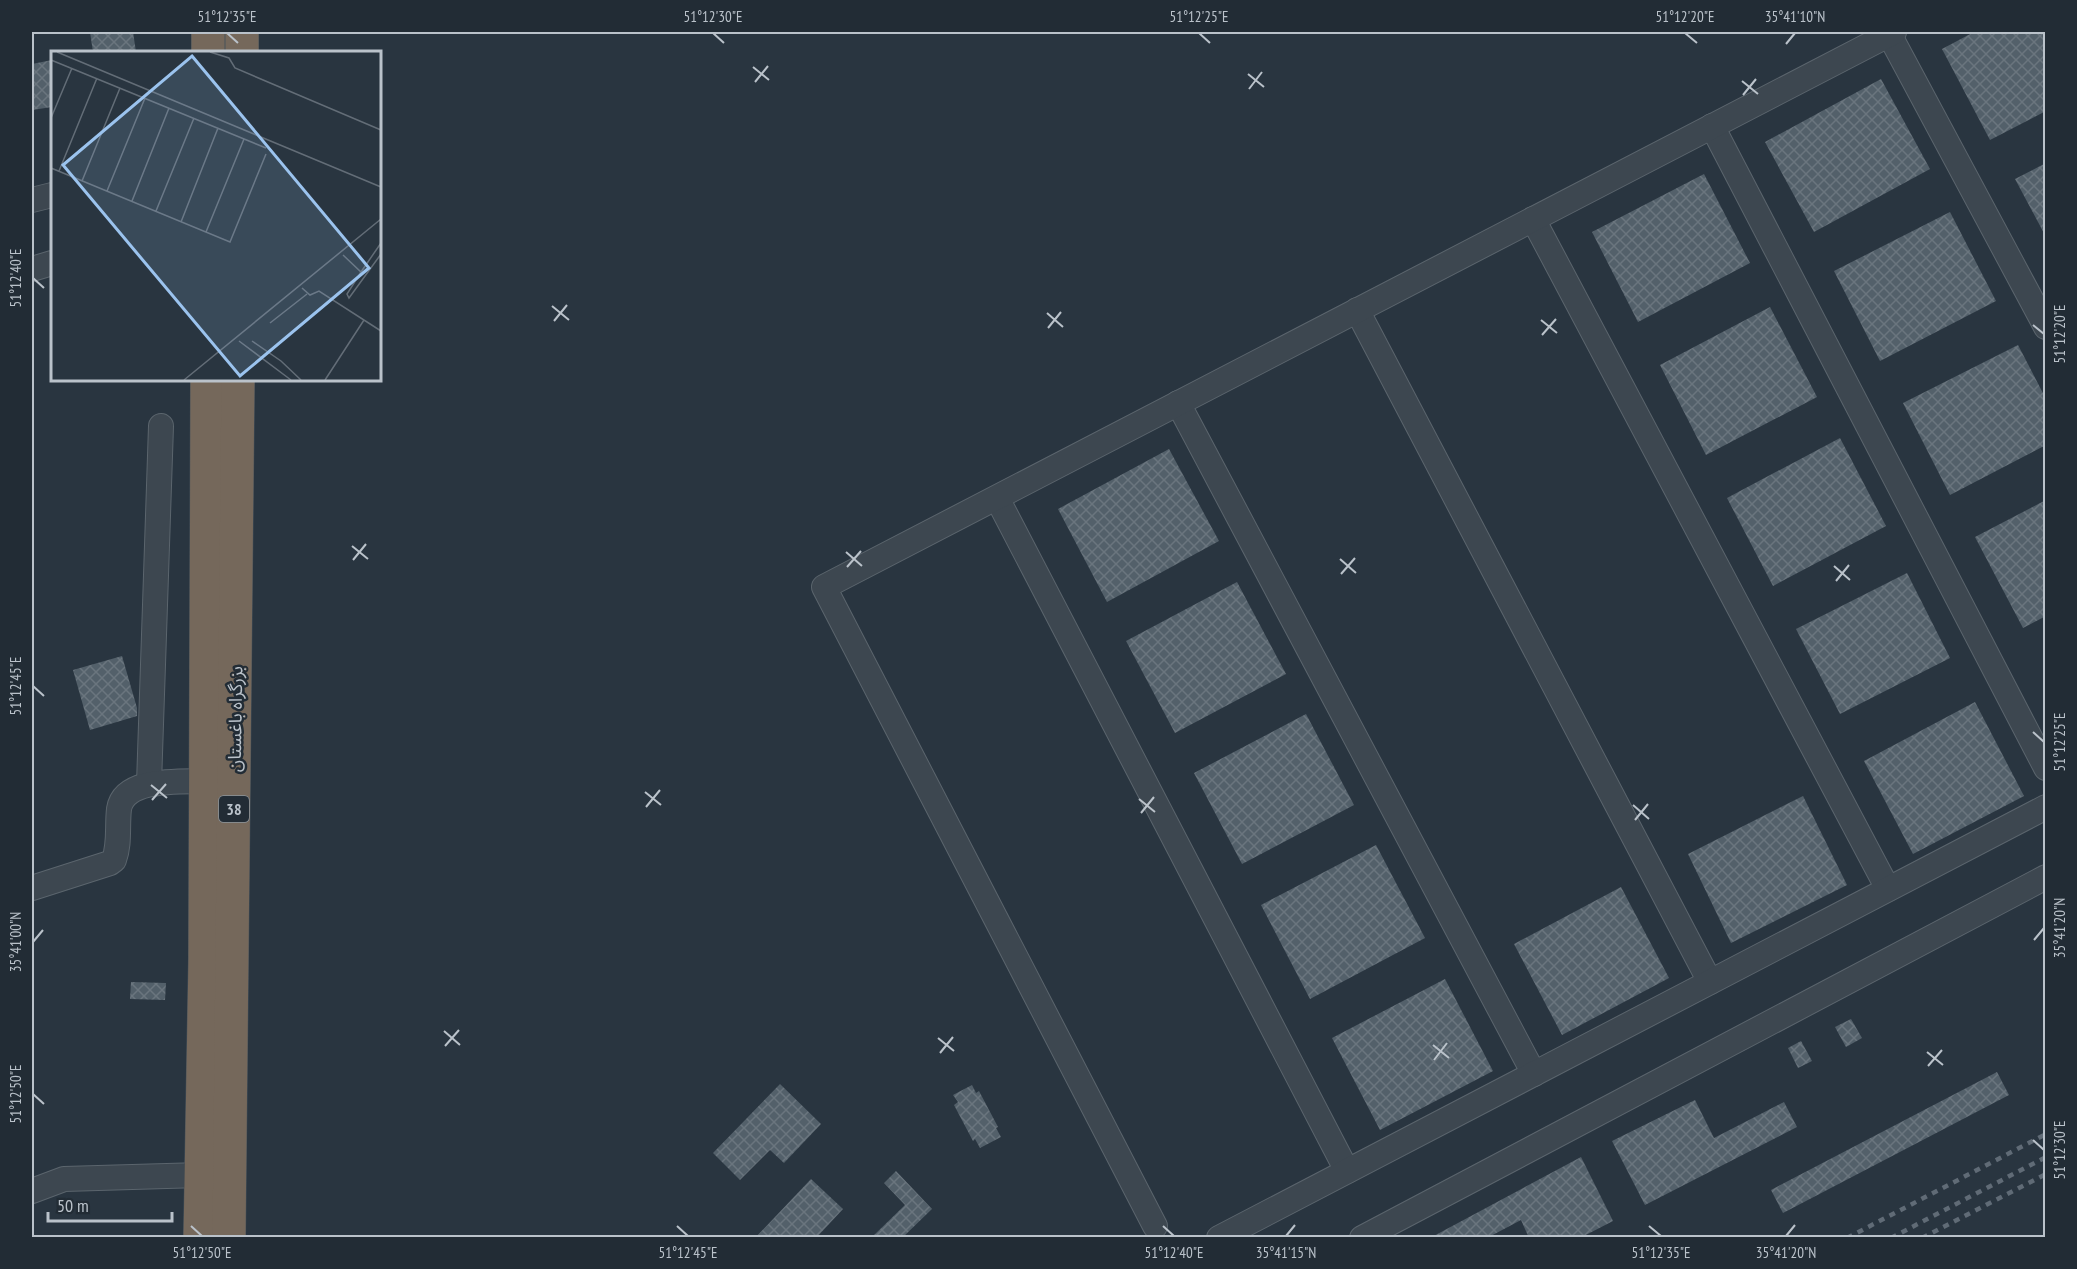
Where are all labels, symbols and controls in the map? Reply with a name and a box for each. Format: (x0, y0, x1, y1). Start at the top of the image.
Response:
text: 51°12'35"E (197, 7, 257, 26)
text: 51°12'30"E (683, 7, 743, 26)
text: 51°12'25"E (1169, 7, 1229, 26)
text: 51°12'20"E (1655, 7, 1715, 26)
text: 35°41'10"N (1765, 7, 1825, 26)
inset map (51, 51, 381, 381)
text: 51°12'40"E (6, 248, 25, 308)
text: 51°12'20"E (2050, 304, 2069, 364)
text: 51°12'45"E (6, 656, 25, 716)
street label: بزرگراه باغستان (223, 666, 247, 772)
text: 51°12'25"E (2050, 712, 2069, 772)
road number: 38 (219, 796, 249, 822)
text: 35°41'20"N (2050, 898, 2069, 958)
text: 35°41'00"N (6, 912, 25, 972)
text: 51°12'50"E (6, 1064, 25, 1124)
text: 51°12'30"E (2050, 1120, 2069, 1180)
scale bar (48, 1185, 172, 1223)
text: 50 m (57, 1194, 89, 1217)
text: 51°12'50"E (172, 1243, 232, 1262)
text: 51°12'45"E (658, 1243, 718, 1262)
text: 51°12'40"E (1144, 1243, 1204, 1262)
text: 35°41'15"N (1256, 1243, 1316, 1262)
text: 51°12'35"E (1631, 1243, 1691, 1262)
text: 35°41'20"N (1756, 1243, 1816, 1262)

